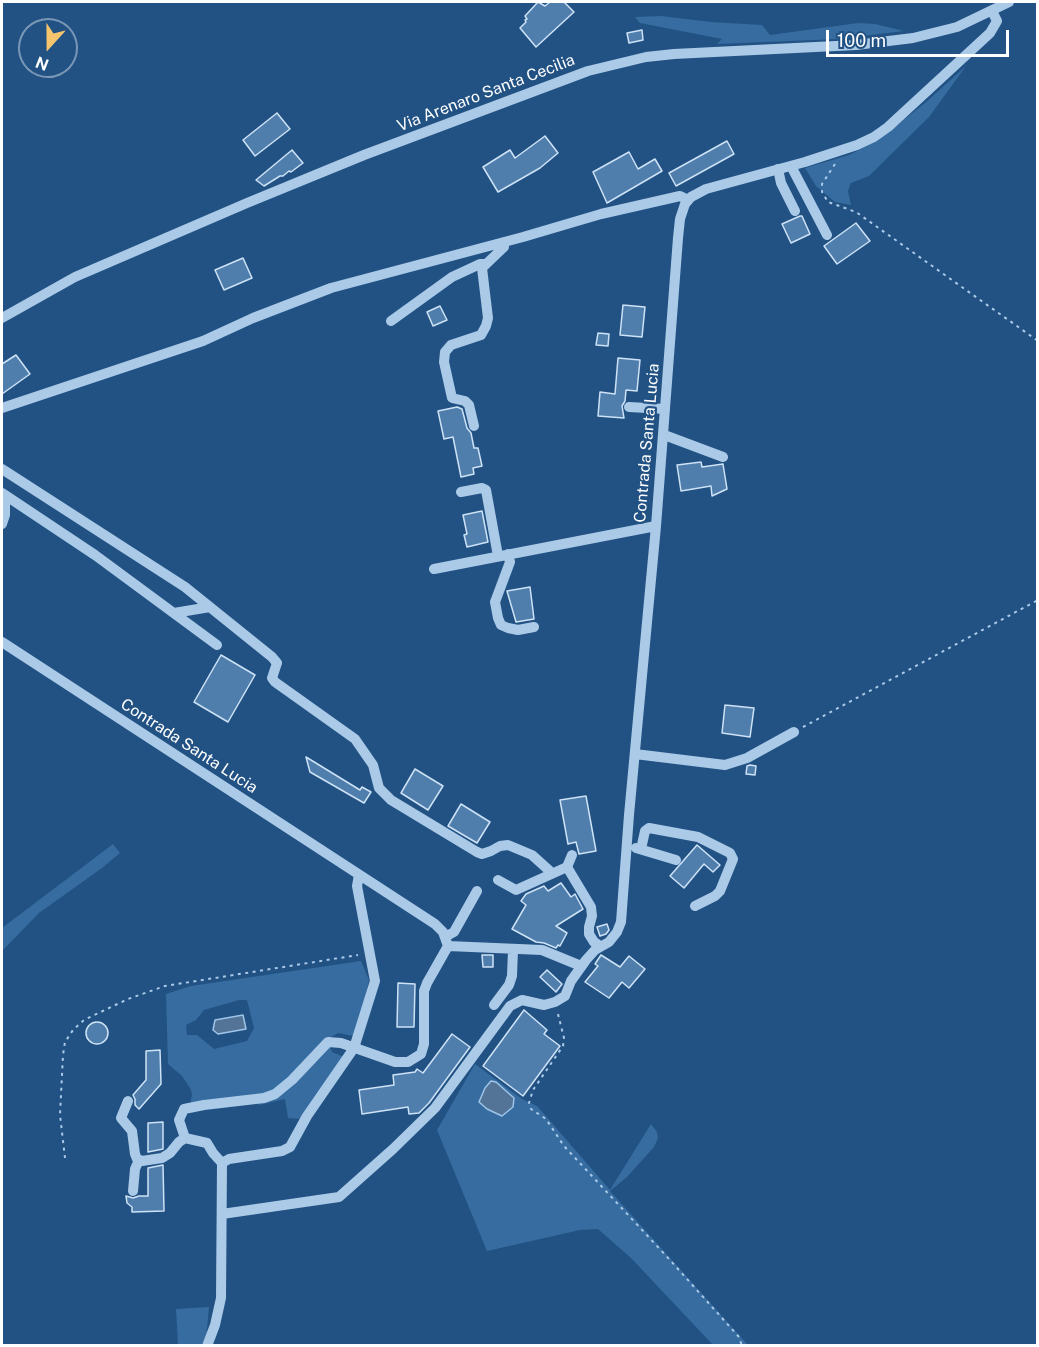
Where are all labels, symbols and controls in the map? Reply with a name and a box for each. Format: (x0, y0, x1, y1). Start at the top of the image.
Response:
north arrow (18, 18, 78, 78)
scale bar (829, 18, 1012, 56)
text: 100 m (837, 30, 886, 51)
street label: Via Arenaro Santa Cecilia (394, 50, 578, 136)
text: N (33, 52, 51, 75)
street label: Contrada Santa Lucia (630, 363, 664, 523)
street label: Contrada Santa Lucia (117, 695, 261, 797)

